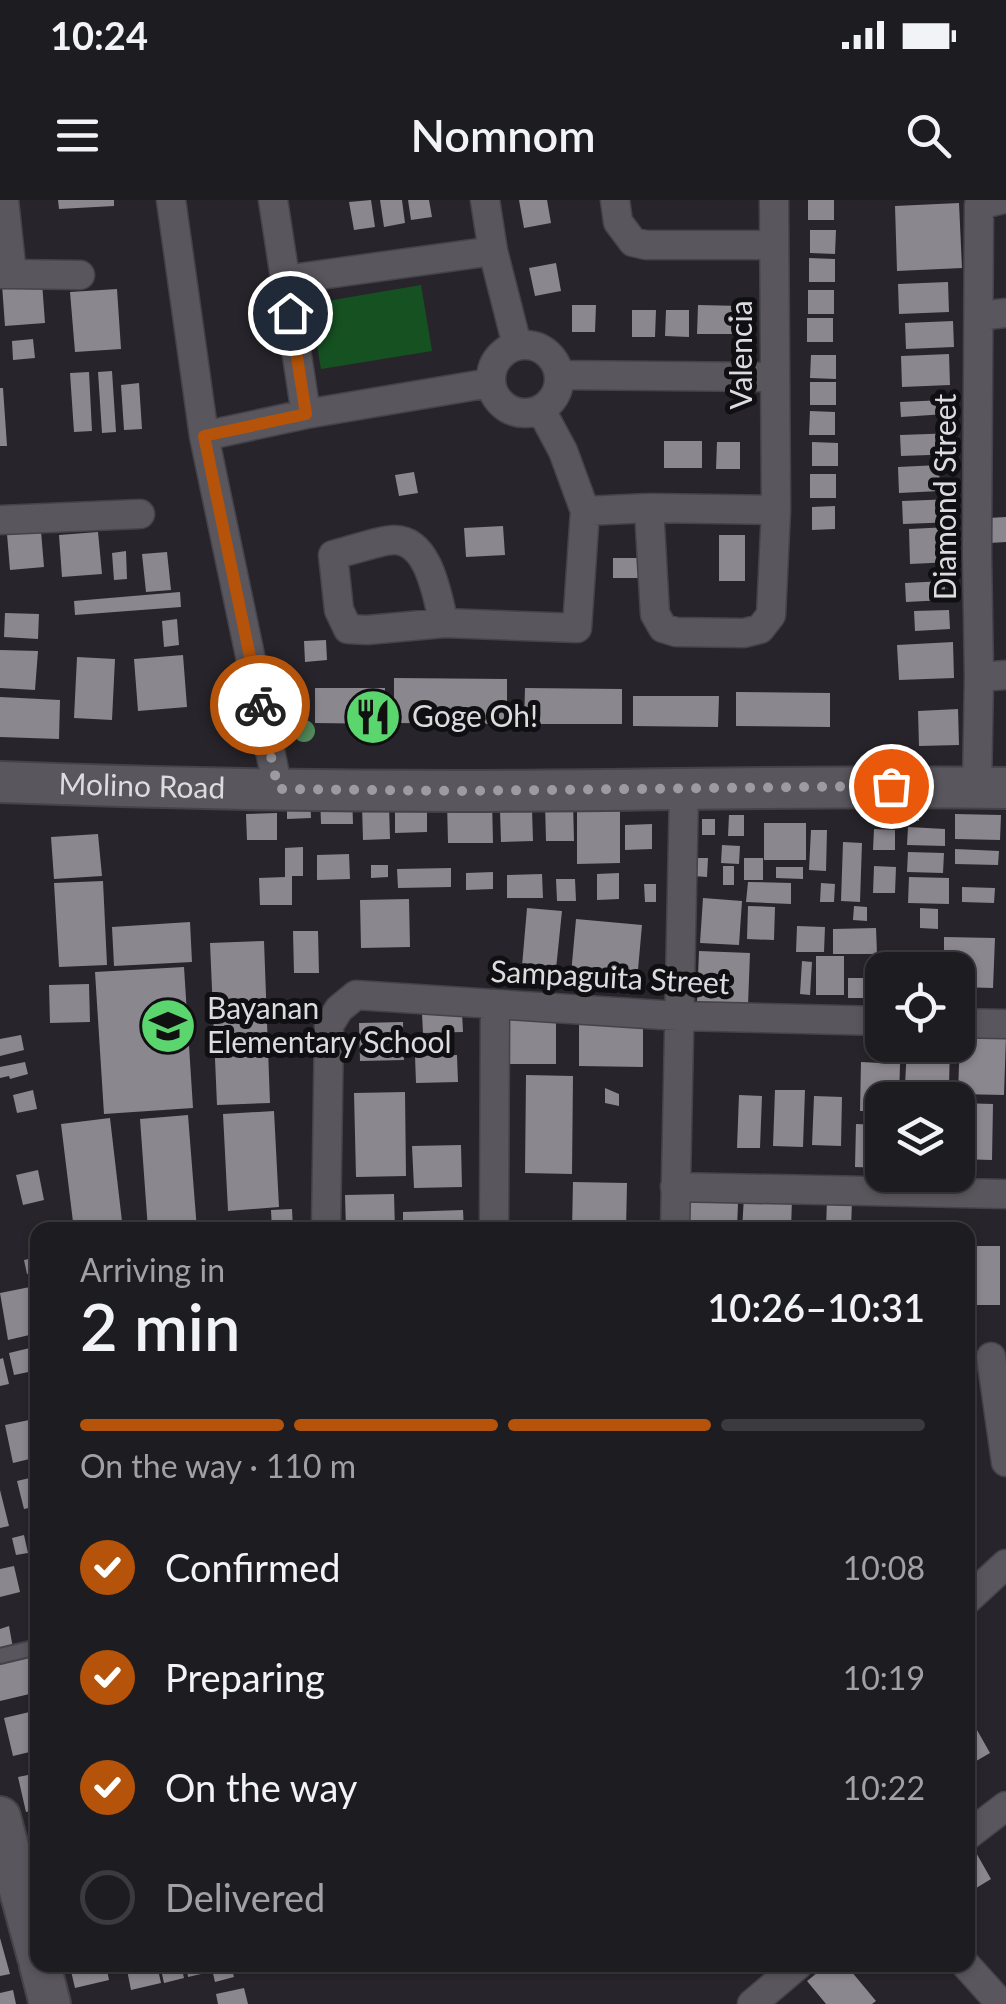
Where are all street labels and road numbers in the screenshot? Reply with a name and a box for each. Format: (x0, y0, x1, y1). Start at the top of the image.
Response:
street label: Valencia (722, 300, 758, 410)
street label: Diamond Street (926, 393, 962, 600)
street label: Molino Road (58, 764, 226, 805)
street label: Sampaguita Street (490, 952, 731, 1000)

